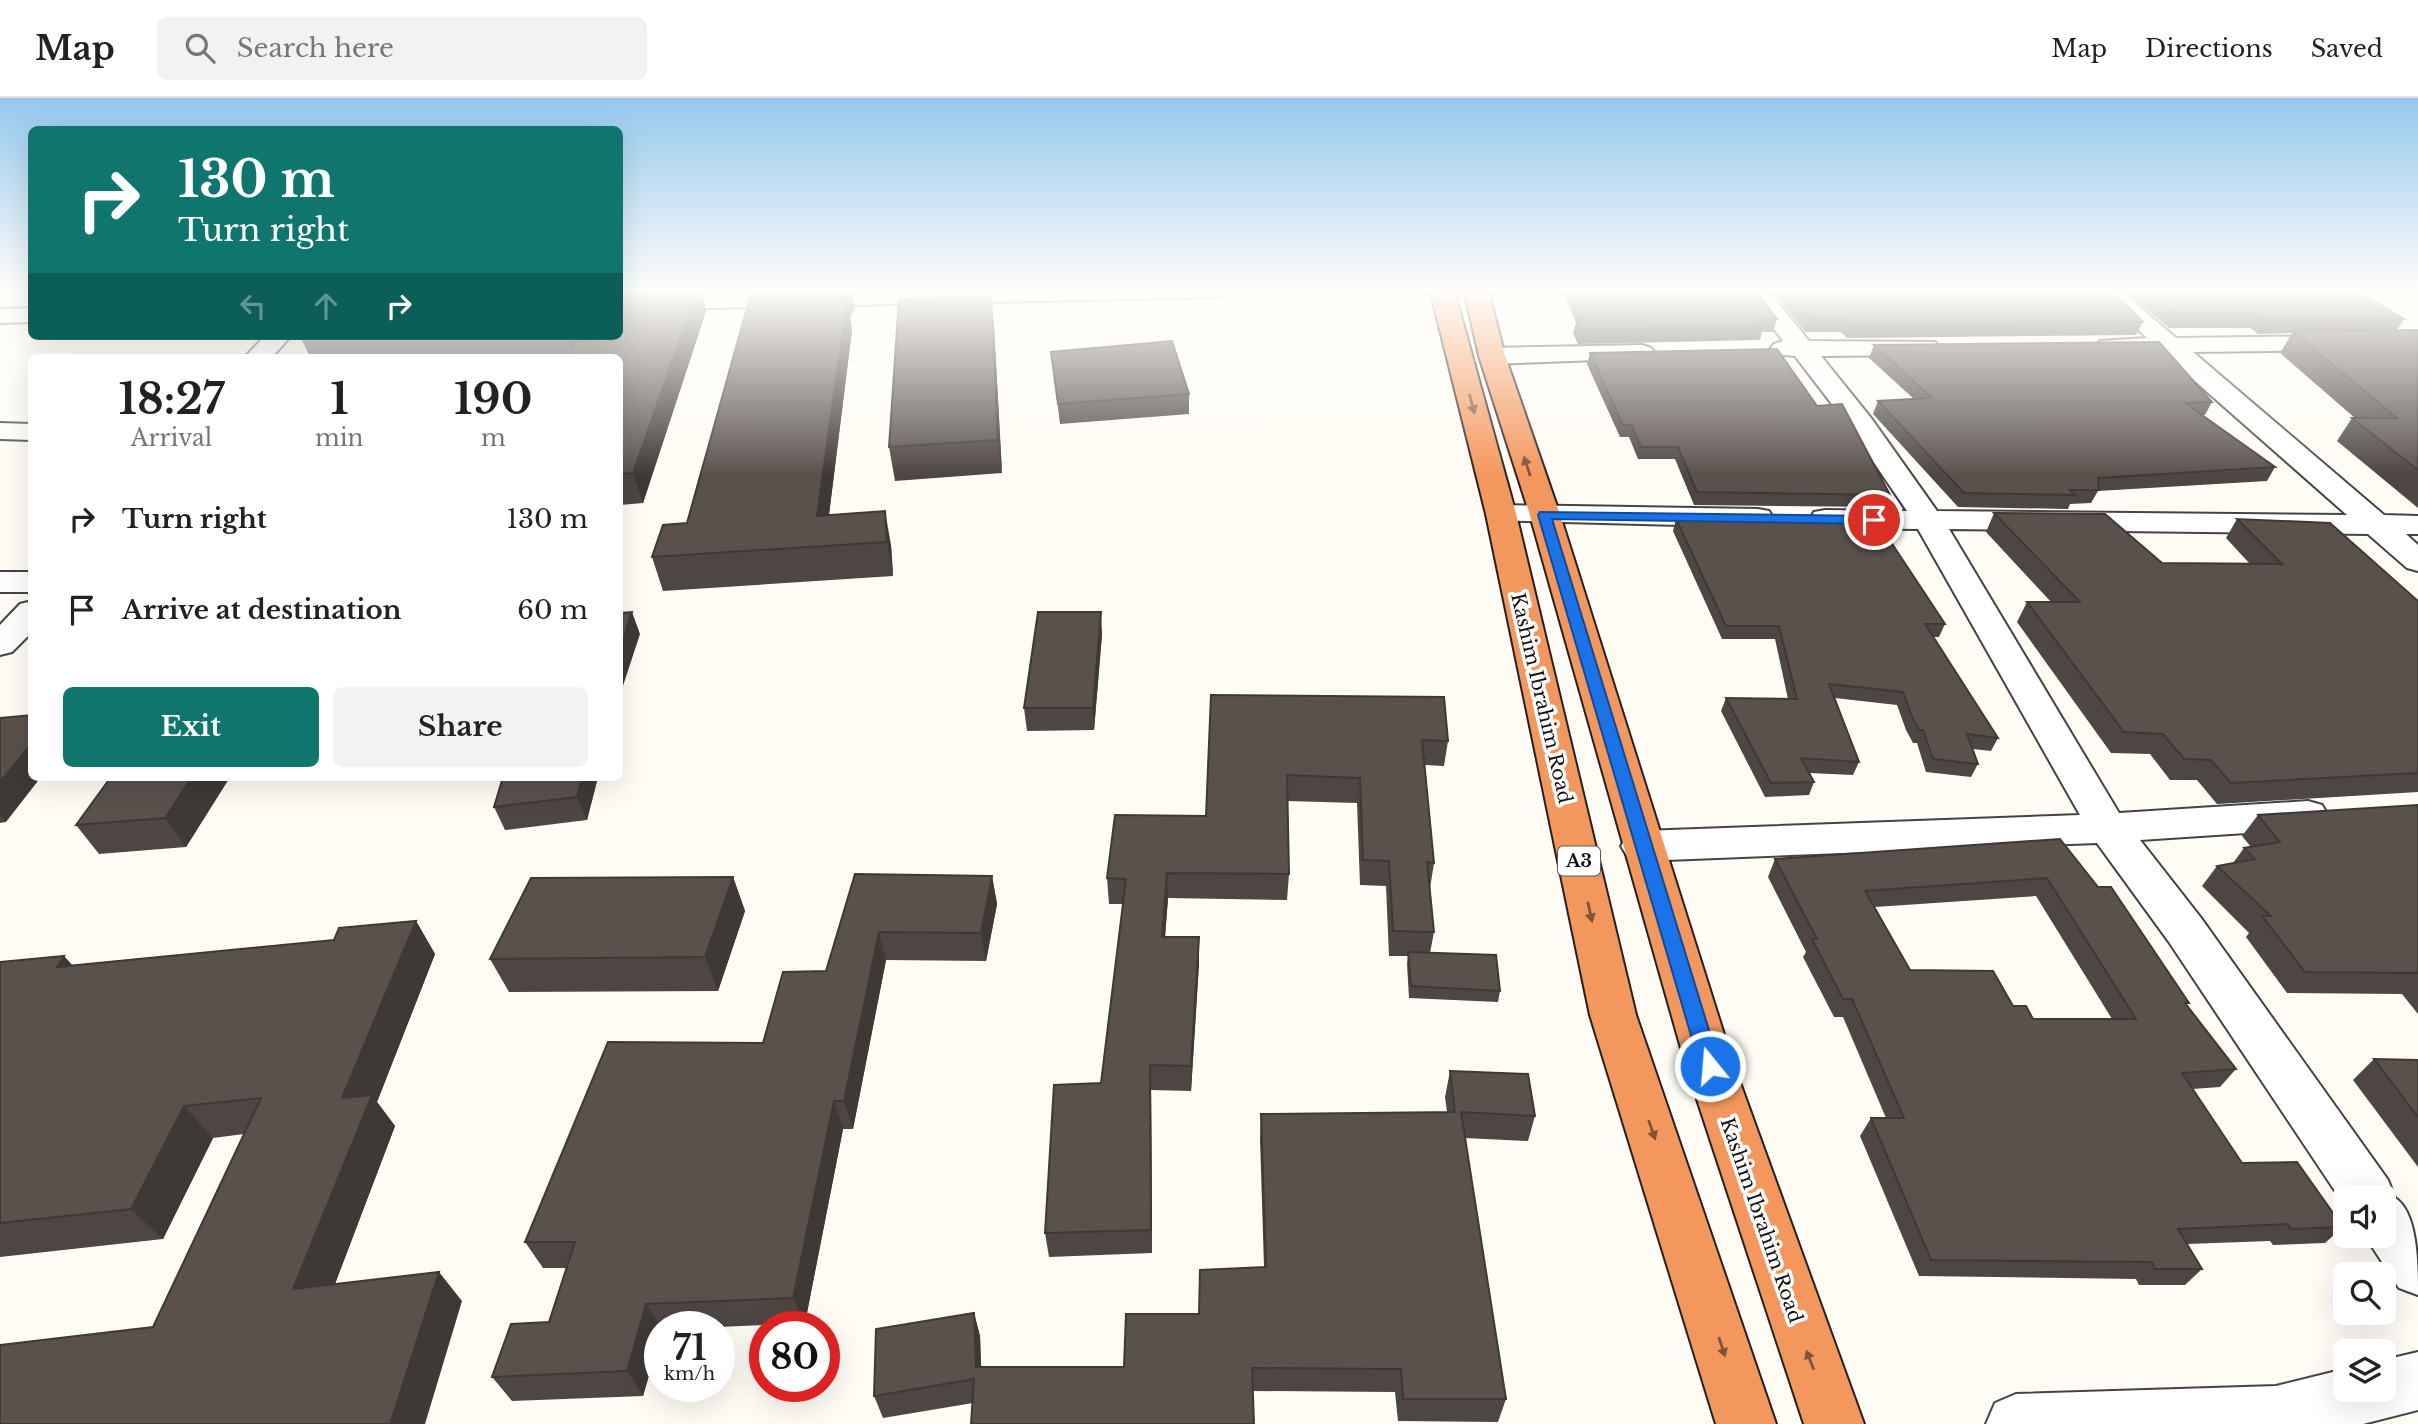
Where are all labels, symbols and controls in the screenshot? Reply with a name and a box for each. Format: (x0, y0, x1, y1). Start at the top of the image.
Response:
search box (157, 17, 647, 80)
text: Map (35, 28, 115, 69)
icon: search (181, 29, 219, 67)
text: Search here (237, 32, 394, 64)
text: Map (2051, 34, 2107, 63)
text: Directions (2145, 34, 2273, 63)
text: Saved (2311, 34, 2383, 63)
text: 130 m (178, 149, 335, 210)
icon: right (63, 154, 154, 245)
text: Turn right (178, 210, 349, 250)
icon: left (234, 287, 272, 325)
icon: ahead (307, 287, 345, 325)
icon: right (380, 287, 418, 325)
text: 18:27 (119, 373, 225, 425)
text: 1 (330, 373, 348, 425)
text: 190 (454, 373, 532, 425)
one-way arrow (1467, 393, 1478, 415)
text: Arrival (131, 424, 212, 452)
text: min (315, 424, 363, 452)
text: m (481, 424, 506, 452)
one-way arrow (1522, 456, 1532, 477)
pin (1844, 490, 1904, 550)
icon: right (63, 500, 101, 538)
icon: arrive (1855, 501, 1893, 539)
text: Turn right (122, 503, 267, 535)
text: 130 m (506, 503, 588, 535)
icon: arrive (63, 591, 101, 629)
street label: Kashim Ibrahim Road (1506, 591, 1577, 806)
text: Arrive at destination (122, 594, 402, 626)
text: 60 m (517, 594, 588, 626)
button: Exit (63, 687, 319, 767)
button: Share (333, 687, 588, 767)
road number: A3 (1558, 846, 1600, 876)
one-way arrow (1585, 901, 1596, 923)
position arrow (1673, 1029, 1747, 1103)
street label: Kashim Ibrahim Road (1716, 1115, 1807, 1326)
one-way arrow (1647, 1120, 1658, 1141)
map controls (2333, 1185, 2396, 1402)
button: sound (2333, 1185, 2396, 1248)
button: search (2333, 1262, 2396, 1325)
speed limit sign: 80 (749, 1311, 840, 1402)
text: 71 (672, 1326, 707, 1369)
one-way arrow (1717, 1336, 1728, 1357)
button: layers (2333, 1339, 2396, 1402)
one-way arrow (1805, 1350, 1816, 1371)
text: km/h (664, 1363, 715, 1385)

